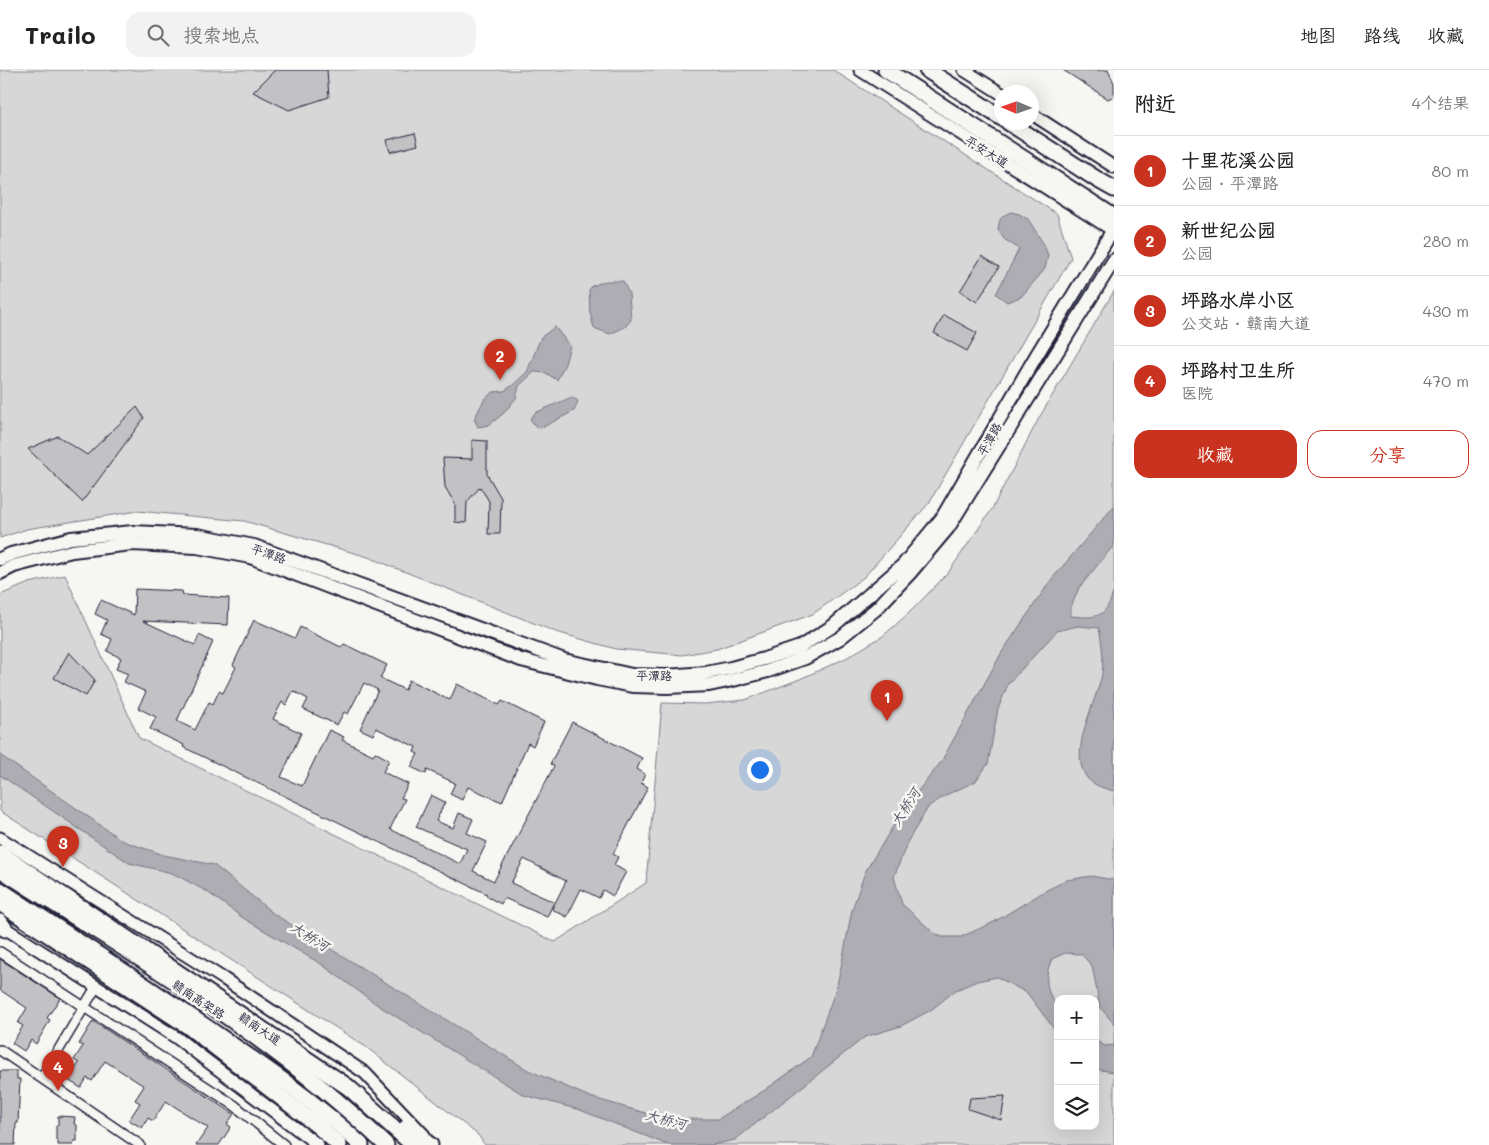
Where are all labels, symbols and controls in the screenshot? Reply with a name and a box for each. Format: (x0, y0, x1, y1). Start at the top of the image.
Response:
search box (126, 12, 476, 57)
text: Trailo (25, 19, 96, 50)
icon: search (144, 21, 172, 49)
text: 搜索地点 (184, 22, 260, 47)
text: 地图 (1300, 23, 1336, 47)
text: 路线 (1364, 23, 1400, 47)
text: 收藏 (1428, 23, 1464, 47)
north arrow (994, 85, 1039, 130)
text: 附近 (1134, 89, 1176, 116)
text: 4个结果 (1412, 92, 1469, 113)
street label: 平安大道 (962, 131, 1012, 171)
text: 十里花溪公园 (1181, 147, 1295, 172)
text: 1 (1146, 160, 1154, 181)
text: 80 m (1432, 160, 1469, 181)
text: 公园 · 平潭路 (1181, 172, 1278, 193)
text: 新世纪公园 (1181, 217, 1276, 242)
text: 2 (1146, 230, 1154, 251)
text: 280 m (1423, 230, 1469, 251)
text: 公园 (1181, 242, 1213, 263)
text: 坪路水岸小区 (1181, 287, 1295, 312)
text: 3 (1145, 300, 1155, 321)
text: 430 m (1422, 300, 1469, 321)
text: 公交站 · 赣南大道 (1181, 312, 1310, 333)
pin: 2 (484, 339, 516, 380)
text: 坪路村卫生所 (1181, 357, 1295, 382)
text: 4 (1145, 370, 1155, 391)
text: 470 m (1423, 370, 1469, 391)
text: 医院 (1181, 382, 1213, 403)
street label: 平潭路 (973, 419, 1005, 459)
button: 收藏 (1134, 430, 1297, 478)
button: 分享 (1307, 430, 1469, 478)
street label: 平潭路 (249, 540, 289, 566)
street label: 平潭路 (636, 667, 672, 683)
pin: 1 (871, 680, 903, 721)
your location (747, 757, 773, 783)
water label: 大桥河 (886, 783, 925, 830)
pin: 3 (47, 826, 79, 867)
water label: 大桥河 (287, 917, 335, 956)
street label: 赣南高架路 (169, 976, 229, 1022)
map controls (1054, 995, 1099, 1130)
button: + (1054, 995, 1099, 1040)
street label: 赣南大道 (236, 1008, 284, 1048)
button: − (1054, 1040, 1099, 1085)
pin: 4 (42, 1050, 74, 1091)
button: layers (1054, 1085, 1099, 1130)
water label: 大桥河 (643, 1104, 691, 1134)

